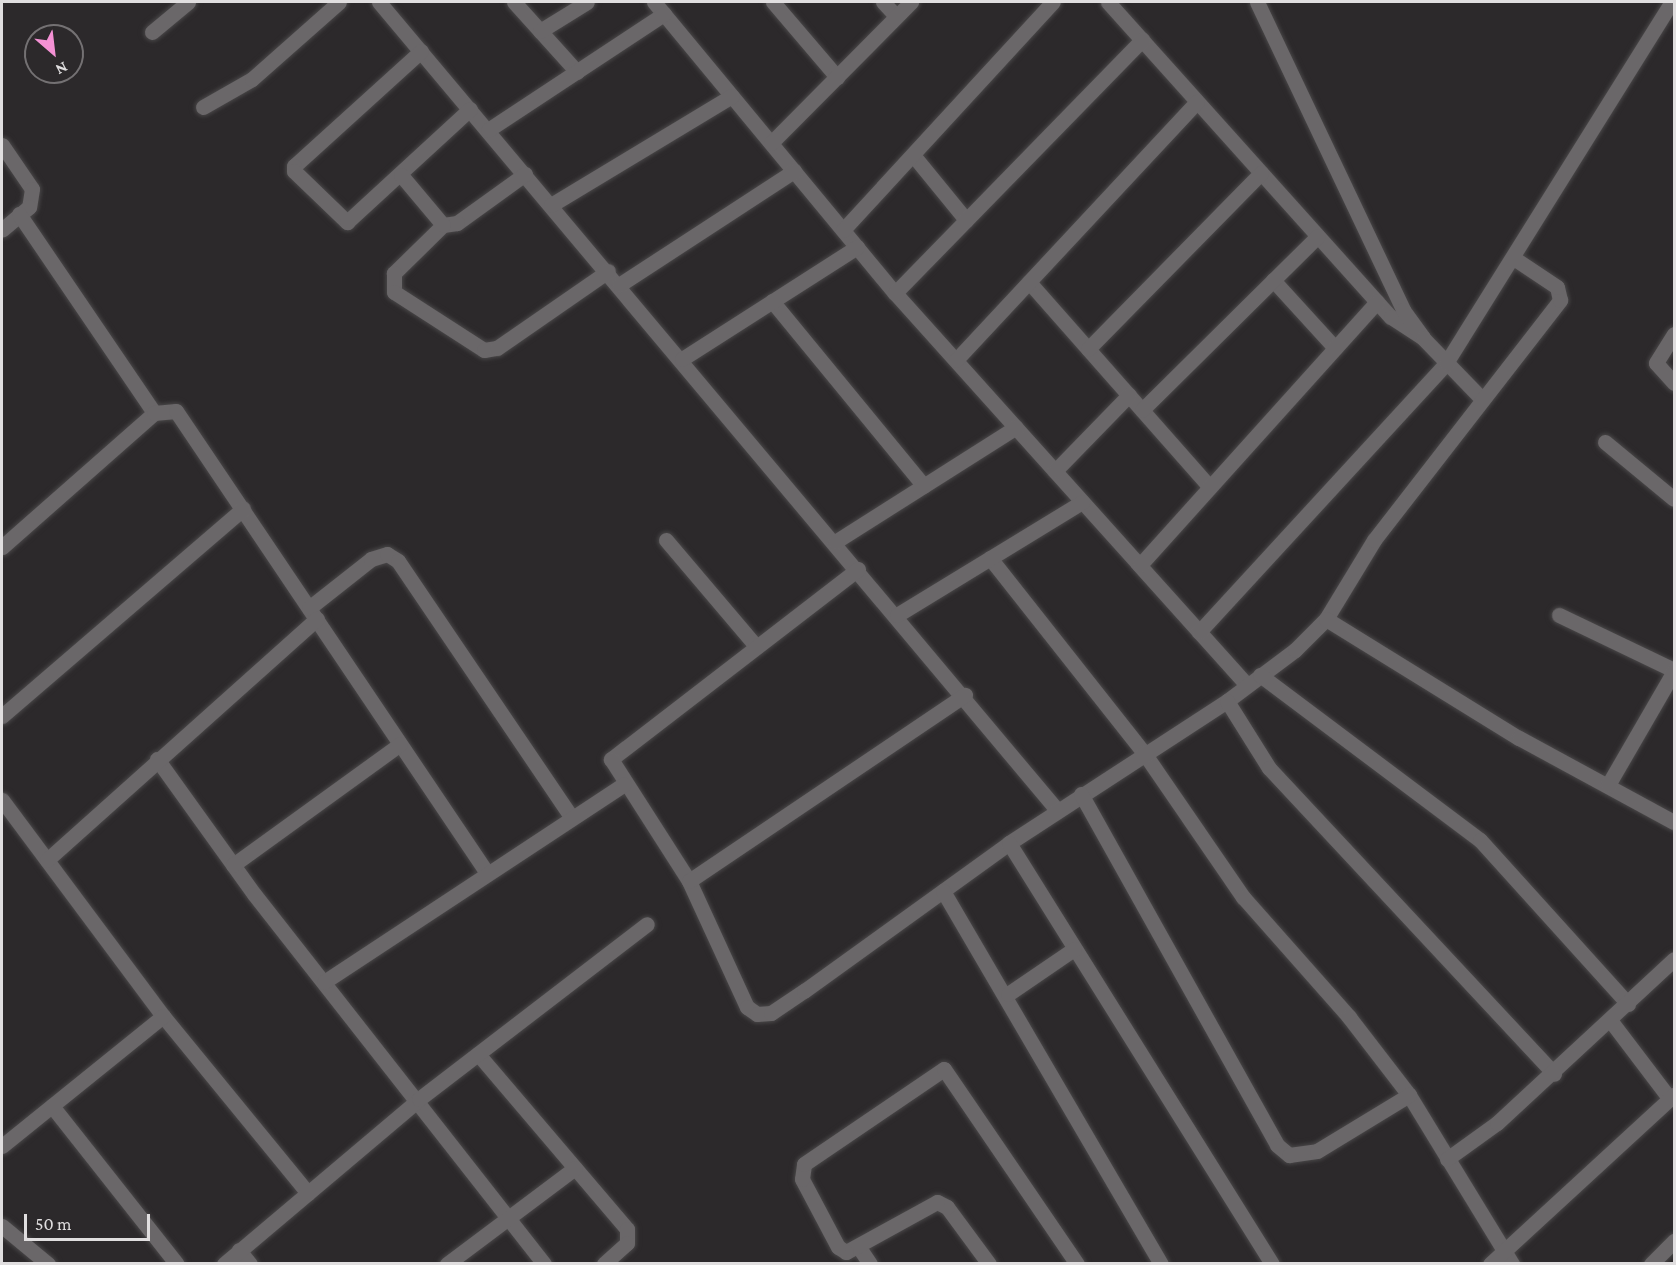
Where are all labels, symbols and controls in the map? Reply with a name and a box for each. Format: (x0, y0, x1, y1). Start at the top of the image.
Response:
north arrow (24, 24, 84, 84)
text: N (53, 59, 71, 79)
scale bar (27, 1202, 153, 1240)
text: 50 m (35, 1214, 72, 1234)

